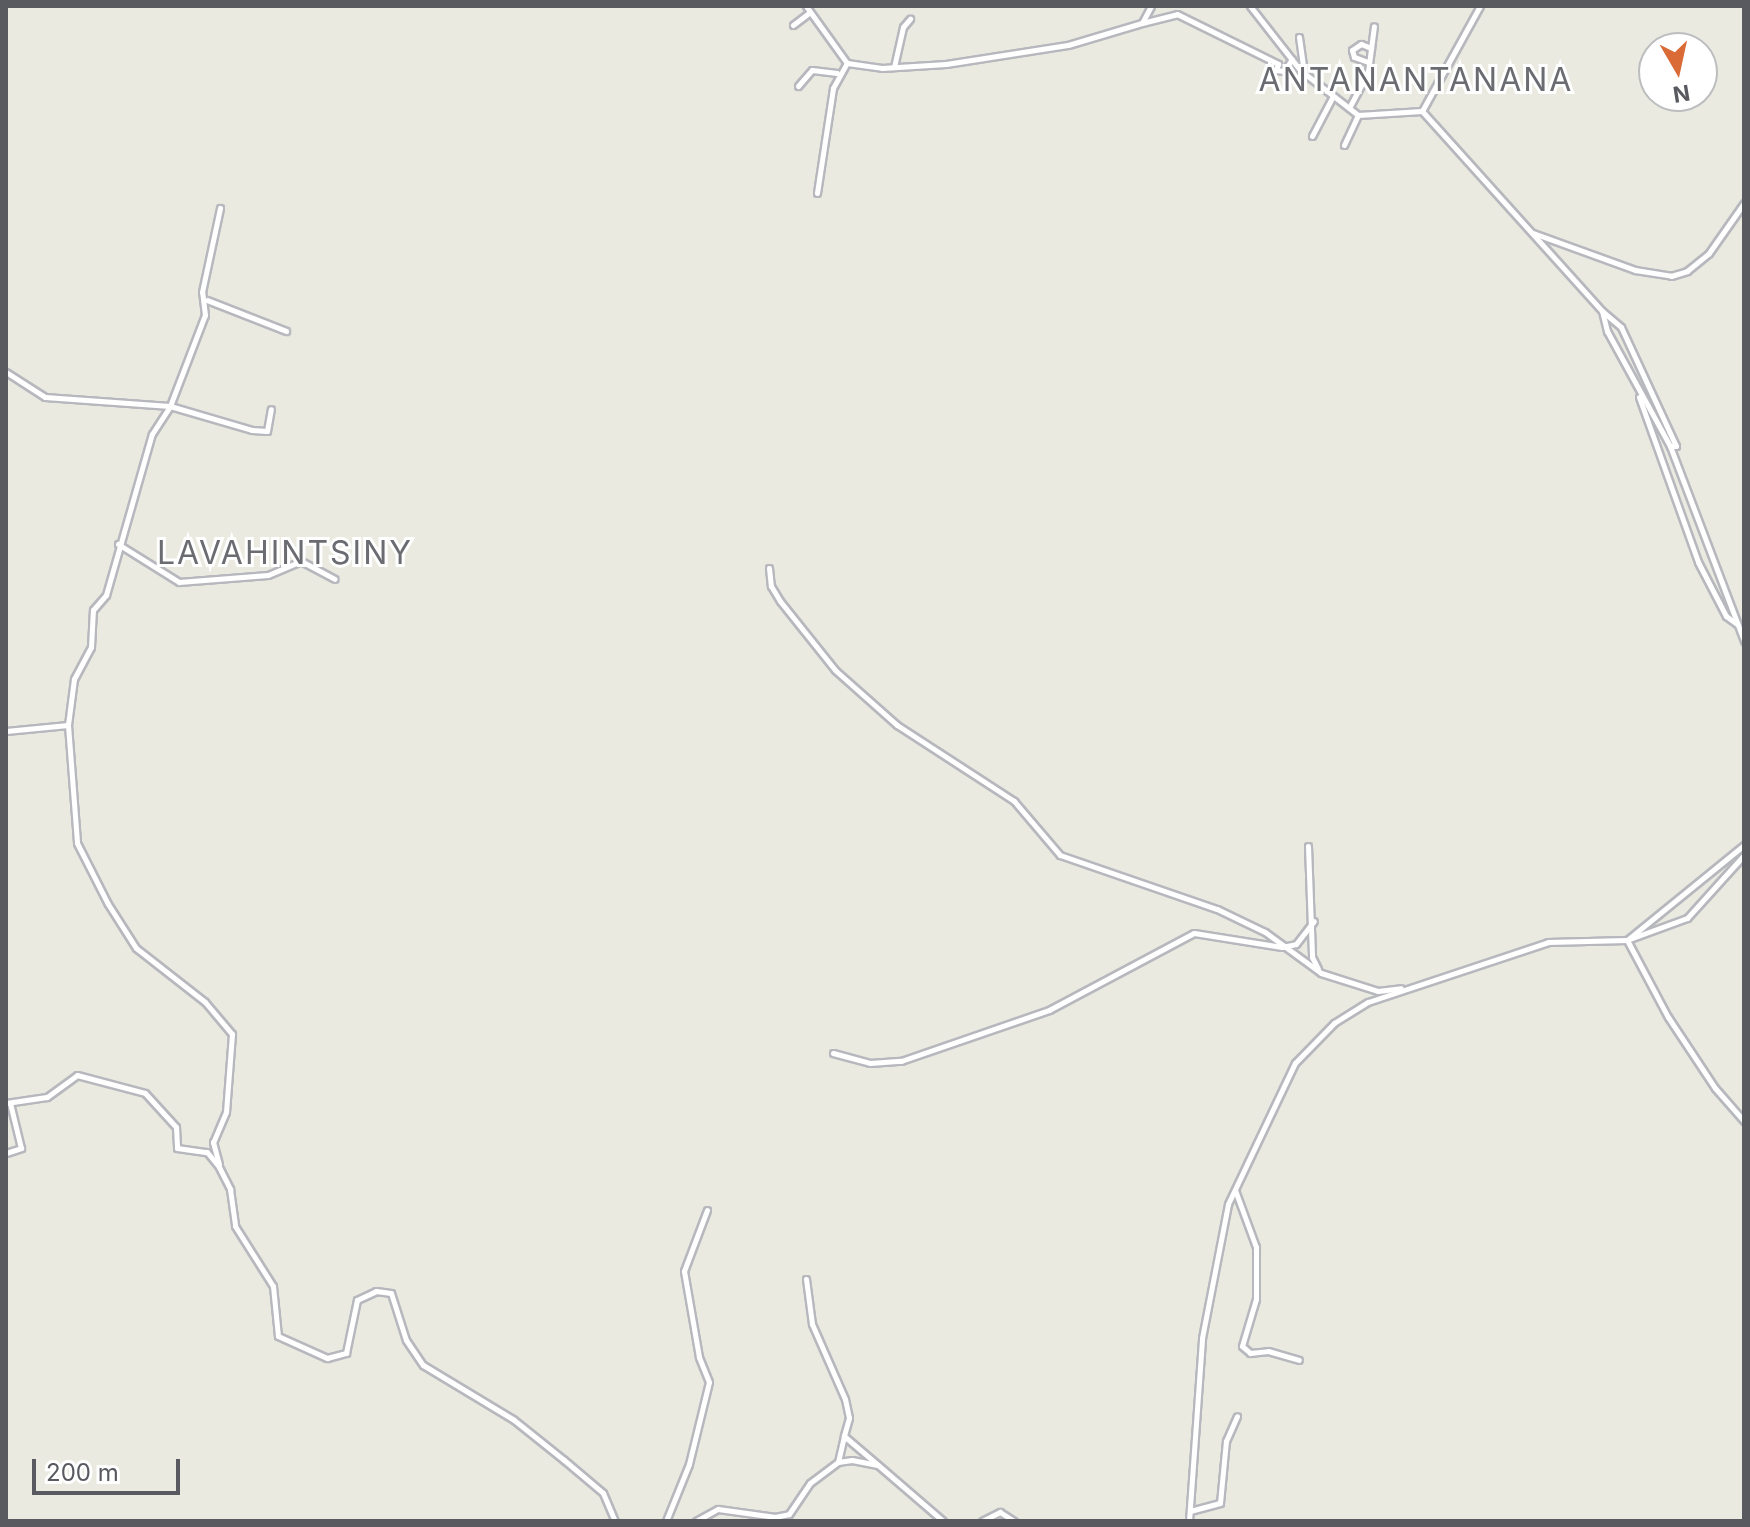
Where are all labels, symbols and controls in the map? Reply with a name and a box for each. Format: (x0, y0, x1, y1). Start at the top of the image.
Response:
north arrow (1638, 32, 1718, 112)
district label: ANTANANTANANA (1259, 61, 1573, 99)
text: N (1671, 80, 1692, 108)
district label: LAVAHINTSINY (157, 534, 413, 572)
scale bar (36, 1443, 184, 1493)
text: 200 m (46, 1458, 119, 1487)

